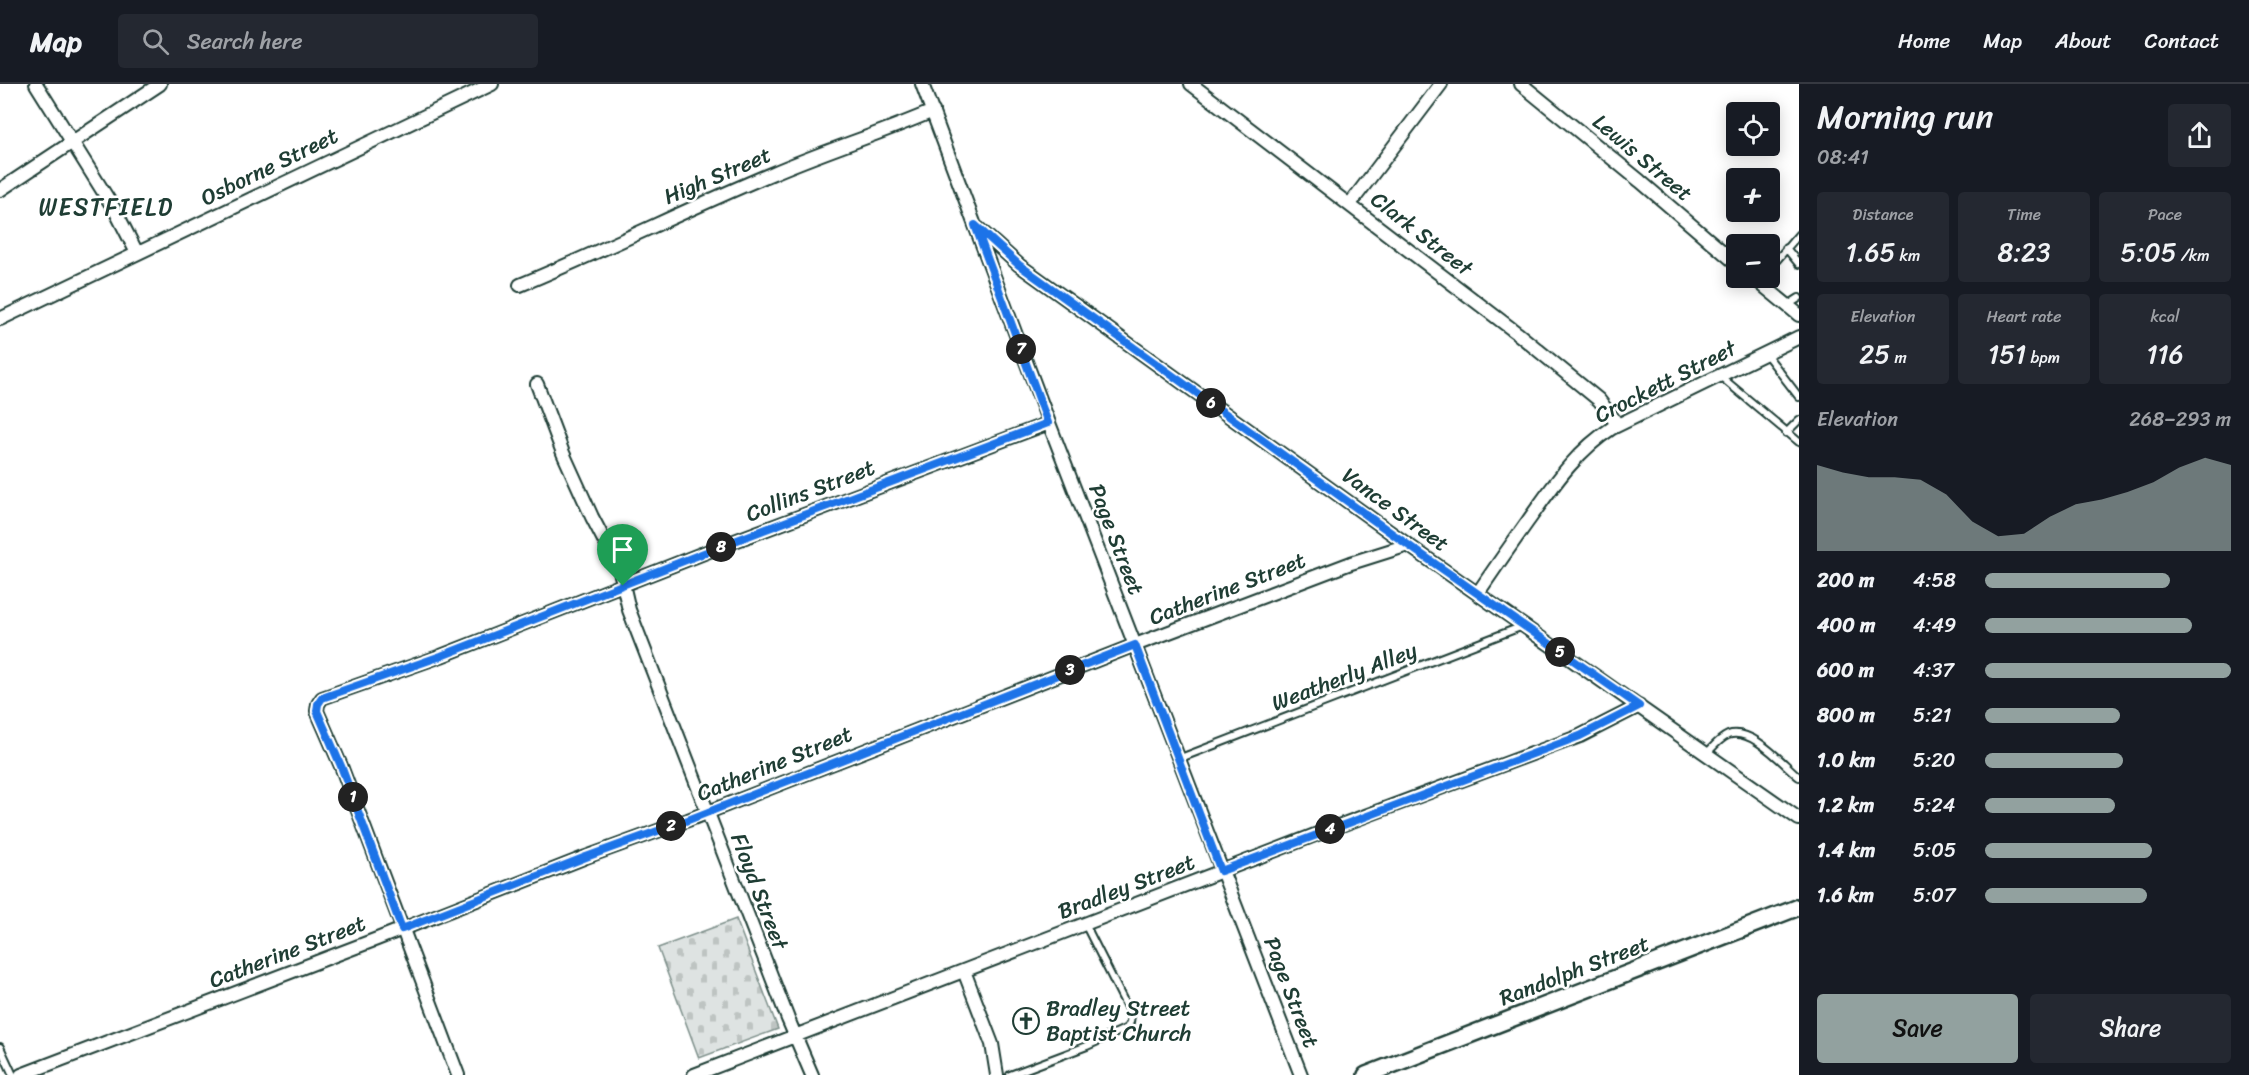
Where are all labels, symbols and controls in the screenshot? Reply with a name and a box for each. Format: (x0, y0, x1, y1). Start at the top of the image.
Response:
search box (118, 14, 538, 68)
text: Map (30, 17, 82, 66)
text: Search here (187, 22, 303, 61)
text: Home (1898, 22, 1950, 60)
text: Map (1983, 22, 2022, 60)
text: About (2055, 22, 2112, 60)
text: Contact (2145, 22, 2219, 60)
icon: search (139, 25, 172, 58)
text: Morning run (1817, 88, 1993, 146)
map controls (1726, 102, 1780, 288)
button: locate (1726, 102, 1780, 156)
street label: Lewis Street (1583, 103, 1702, 212)
button: share (2168, 104, 2231, 167)
street label: Osborne Street (194, 116, 345, 217)
street label: High Street (657, 135, 778, 216)
text: 08:41 (1817, 140, 1869, 175)
button: + (1726, 168, 1780, 222)
street label: Clark Street (1362, 181, 1482, 287)
district label: WESTFIELD (38, 186, 174, 228)
text: Distance (1853, 200, 1913, 229)
text: Time (2007, 200, 2041, 229)
text: Pace (2148, 200, 2182, 229)
text: 1.65 (1846, 229, 1895, 275)
text: 8:23 (1998, 229, 2050, 275)
text: 5:05 (2121, 229, 2177, 275)
button: − (1726, 234, 1780, 288)
text: km (1895, 241, 1920, 270)
text: /km (2177, 241, 2209, 270)
text: Elevation (1851, 302, 1915, 331)
text: Heart rate (1986, 302, 2062, 331)
text: kcal (2150, 302, 2180, 331)
street label: Crockett Street (1587, 328, 1744, 434)
text: 25 (1859, 331, 1890, 377)
text: 151 (1988, 331, 2026, 377)
text: 116 (2146, 331, 2184, 377)
pin: 7 (1006, 334, 1036, 364)
text: 7 (1016, 334, 1026, 363)
text: m (1890, 343, 1907, 372)
text: bpm (2026, 343, 2060, 372)
pin: 6 (1196, 388, 1226, 418)
text: 6 (1206, 388, 1216, 417)
text: Elevation (1817, 402, 1898, 437)
text: 268–293 m (2129, 402, 2231, 437)
street label: Collins Street (740, 448, 881, 533)
street label: Vance Street (1333, 457, 1458, 562)
street label: Page Street (1077, 478, 1156, 601)
pin (597, 524, 648, 586)
pin: 8 (706, 532, 736, 562)
text: 8 (716, 532, 726, 561)
icon: arrive (606, 533, 639, 566)
street label: Catherine Street (1143, 541, 1312, 636)
text: 200 m (1817, 563, 1874, 598)
text: 4:58 (1913, 563, 1956, 598)
text: 400 m (1817, 608, 1875, 643)
text: 4:49 (1913, 608, 1956, 643)
street label: Weatherly Alley (1266, 631, 1423, 722)
pin: 5 (1545, 637, 1575, 667)
text: 5 (1555, 637, 1565, 666)
text: 600 m (1817, 653, 1874, 688)
text: 4:37 (1913, 653, 1954, 688)
pin: 3 (1055, 655, 1085, 685)
text: 3 (1066, 655, 1074, 684)
text: 800 m (1817, 698, 1875, 733)
text: 5:21 (1913, 698, 1951, 733)
street label: Catherine Street (690, 714, 858, 812)
text: 1.0 km (1817, 743, 1875, 778)
text: 5:20 (1913, 743, 1955, 778)
pin: 1 (338, 782, 368, 812)
text: 1 (350, 782, 356, 811)
text: 1.2 km (1817, 788, 1874, 823)
text: 5:24 (1913, 788, 1955, 823)
pin: 2 (656, 811, 686, 841)
text: 2 (666, 811, 676, 840)
pin: 4 (1315, 814, 1345, 844)
text: 4 (1325, 814, 1335, 843)
street label: Floyd Street (719, 827, 800, 956)
text: 1.4 km (1817, 833, 1875, 868)
text: 5:05 (1913, 833, 1956, 868)
street label: Bradley Street (1052, 842, 1201, 931)
text: 1.6 km (1817, 878, 1874, 913)
text: 5:07 (1913, 878, 1955, 913)
street label: Catherine Street (203, 904, 372, 999)
street label: Randolph Street (1493, 924, 1655, 1017)
street label: Page Street (1252, 931, 1331, 1054)
place label: Bradley Street Baptist Church (1046, 989, 1191, 1053)
button: Save (1817, 994, 2018, 1063)
button: Share (2030, 994, 2231, 1063)
church icon: Bradley Street Baptist Church (1011, 1006, 1041, 1036)

